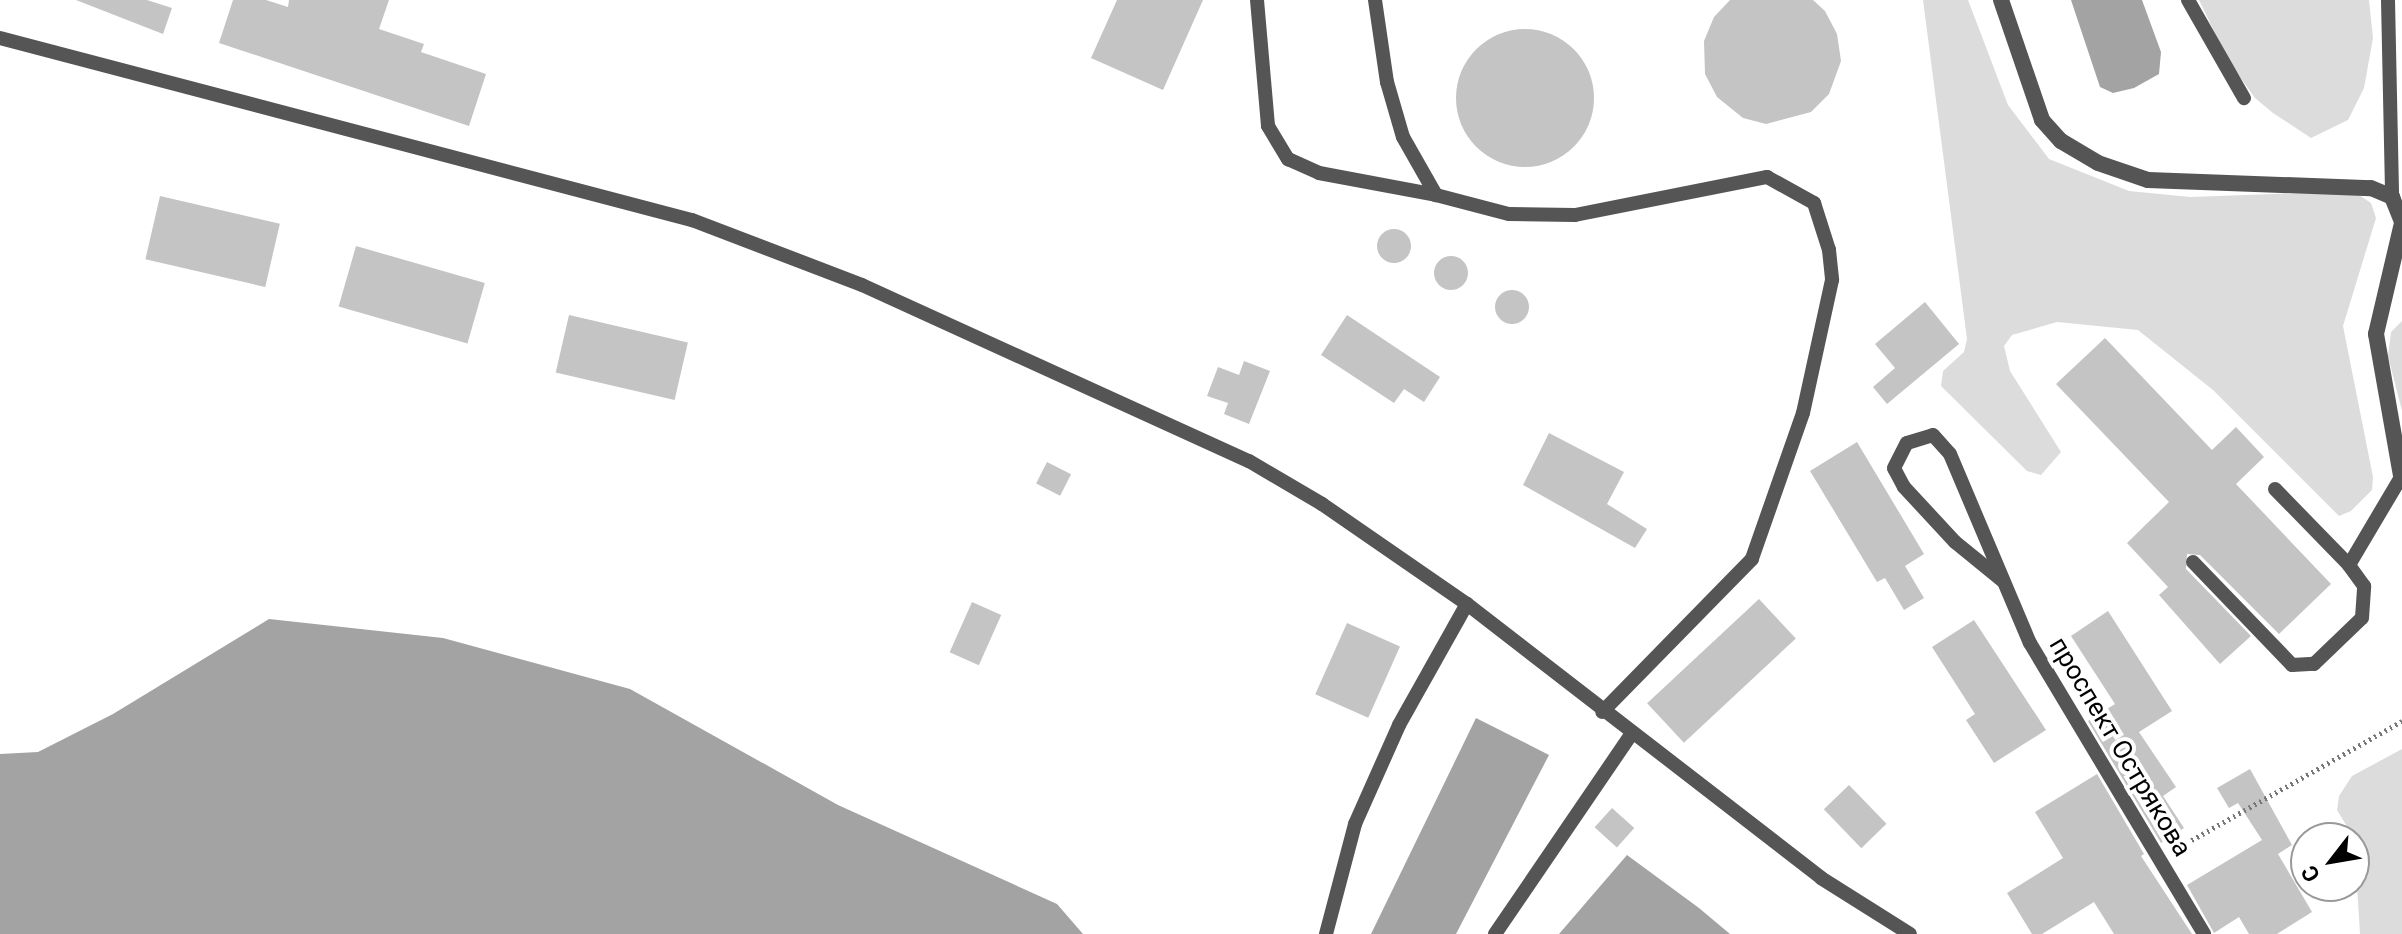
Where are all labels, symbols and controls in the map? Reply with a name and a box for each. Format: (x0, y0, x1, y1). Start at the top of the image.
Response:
street label: проспект Острякова (2042, 632, 2198, 862)
north arrow (2290, 822, 2370, 902)
text: С (2296, 861, 2325, 886)

